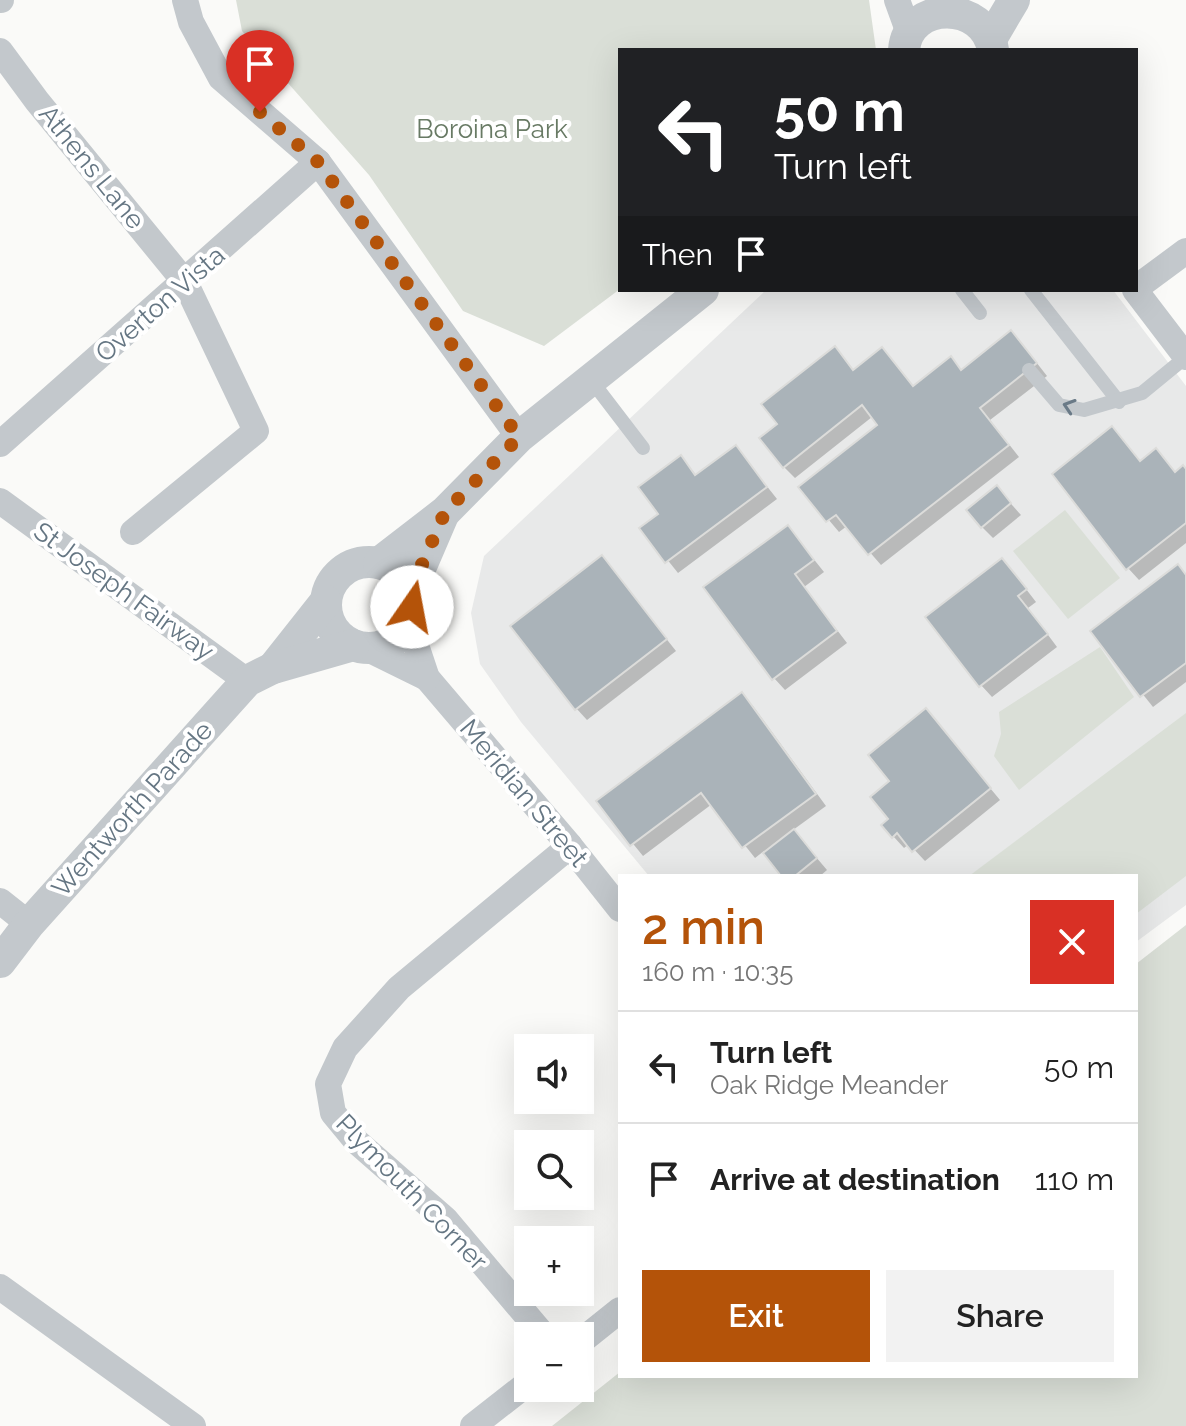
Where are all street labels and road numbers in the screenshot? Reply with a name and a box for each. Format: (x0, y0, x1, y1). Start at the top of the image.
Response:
street label: Athens Lane (33, 99, 151, 235)
street label: Overton Vista (89, 240, 231, 368)
street label: St Joseph Fairway (28, 516, 220, 666)
street label: Meridian Street (454, 713, 594, 873)
street label: Wentworth Parade (46, 715, 218, 903)
street label: Plymouth Corner (330, 1108, 494, 1276)

